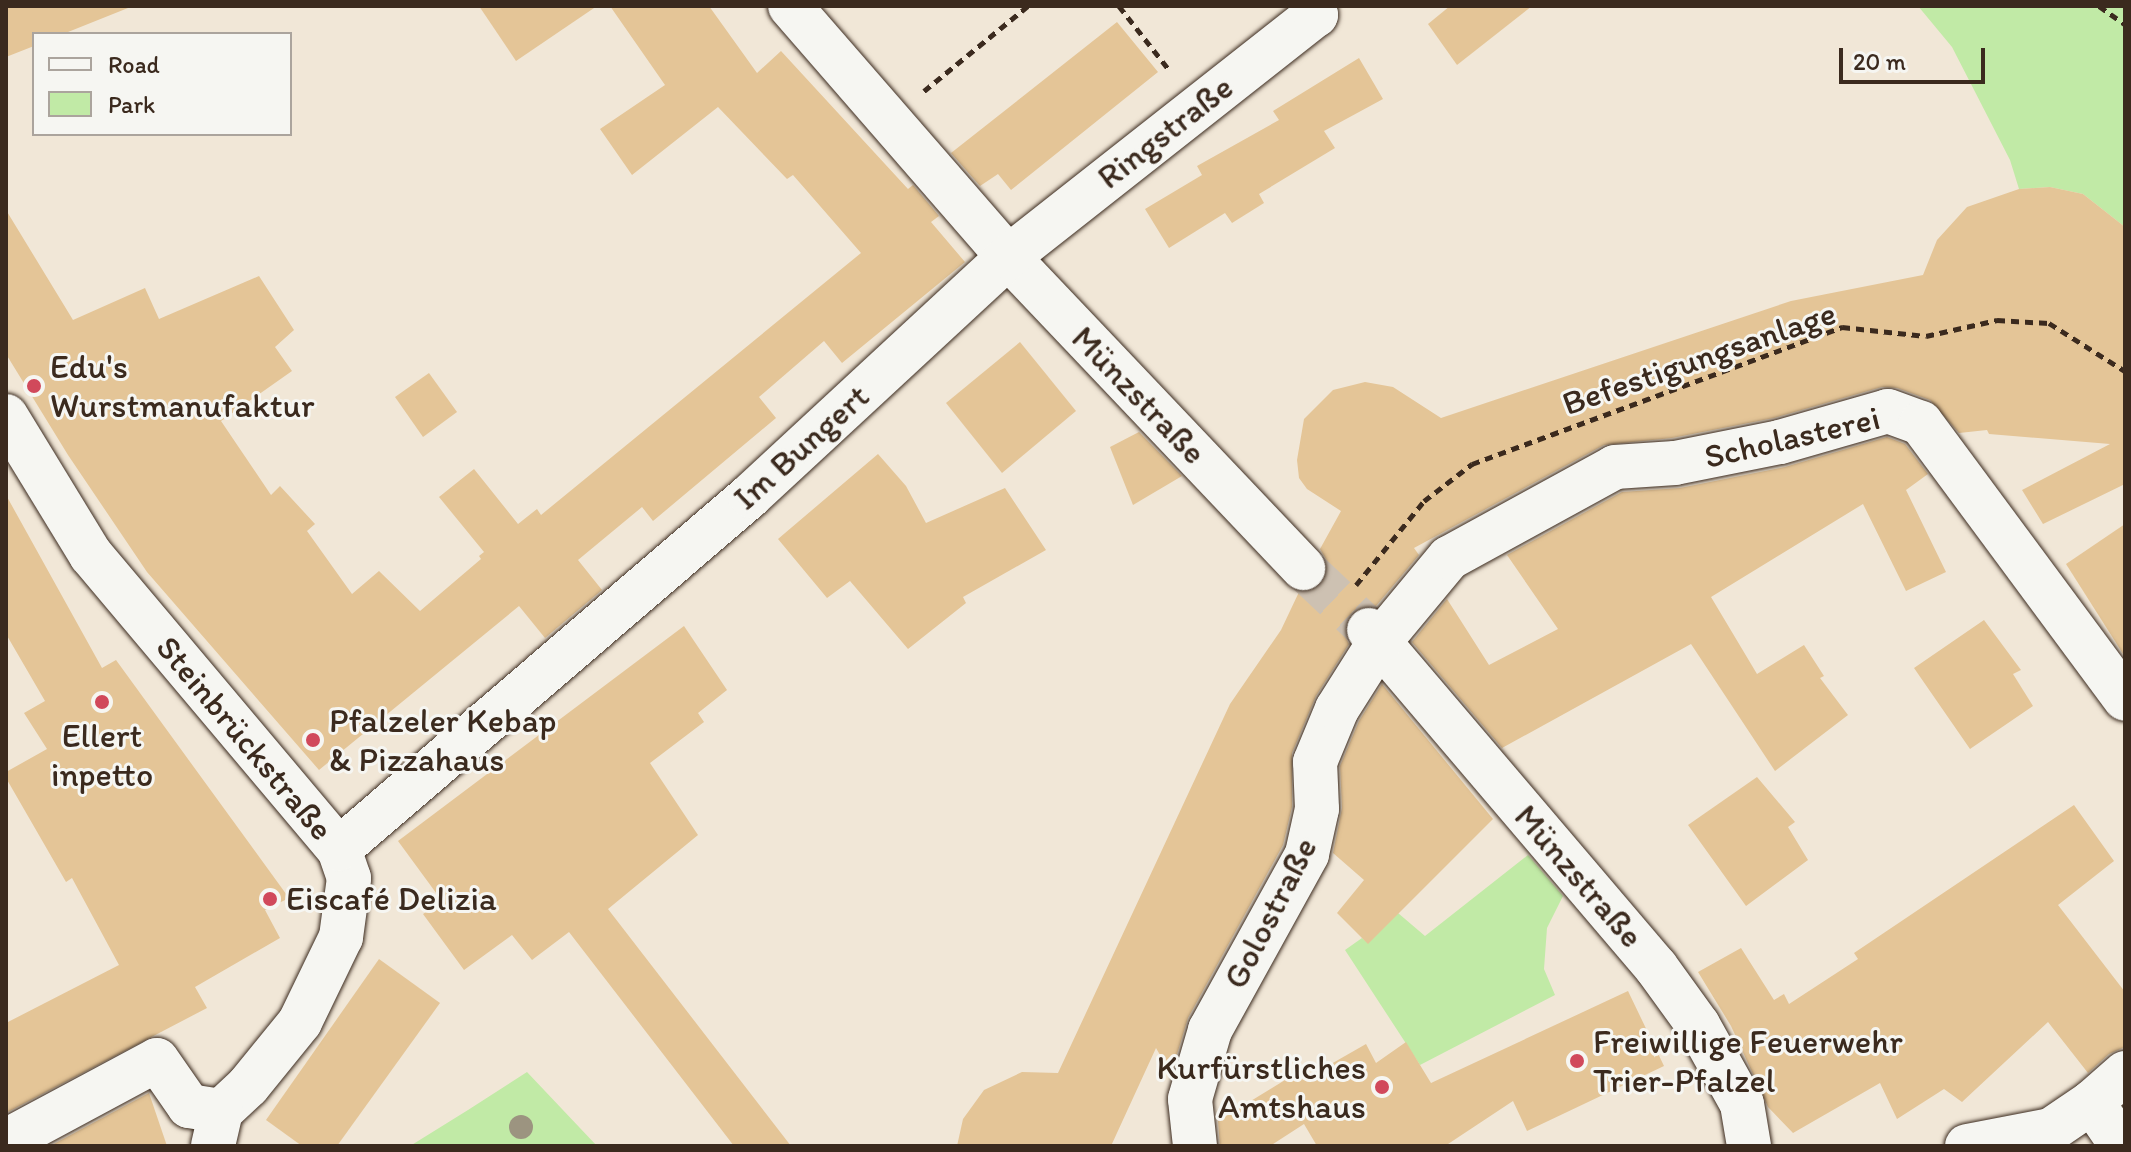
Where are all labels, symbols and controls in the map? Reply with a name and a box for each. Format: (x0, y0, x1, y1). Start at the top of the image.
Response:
legend (32, 32, 292, 136)
scale bar (1843, 32, 1989, 82)
text: 20 m (1853, 47, 1906, 76)
text: Road (108, 50, 160, 79)
street label: Ringstraße (1089, 66, 1241, 198)
text: Park (108, 90, 155, 119)
street label: Befestigungsanlage (1557, 292, 1841, 424)
street label: Münzstraße (1063, 318, 1215, 472)
place label: Edu's Wurstmanufaktur (50, 346, 315, 426)
street label: Im Bungert (725, 375, 877, 519)
marker: Edu's Wurstmanufaktur (25, 377, 43, 395)
street label: Scholasterei (1700, 397, 1884, 477)
street label: Steinbrückstraße (148, 628, 342, 848)
marker: Ellert inpetto (93, 693, 111, 711)
place label: Pfalzeler Kebap & Pizzahaus (329, 700, 555, 780)
place label: Ellert inpetto (51, 715, 153, 794)
marker: Pfalzeler Kebap & Pizzahaus (304, 731, 322, 749)
street label: Münzstraße (1506, 796, 1652, 956)
street label: Golostraße (1215, 831, 1325, 995)
place label: Eiscafé Delizia (286, 879, 496, 919)
marker: Eiscafé Delizia (261, 890, 279, 908)
place label: Freiwillige Feuerwehr Trier-Pfalzel (1593, 1021, 1901, 1100)
place label: Kurfürstliches Amtshaus (1156, 1047, 1366, 1126)
marker: Freiwillige Feuerwehr Trier-Pfalzel (1568, 1052, 1586, 1070)
marker: Kurfürstliches Amtshaus (1373, 1078, 1391, 1096)

